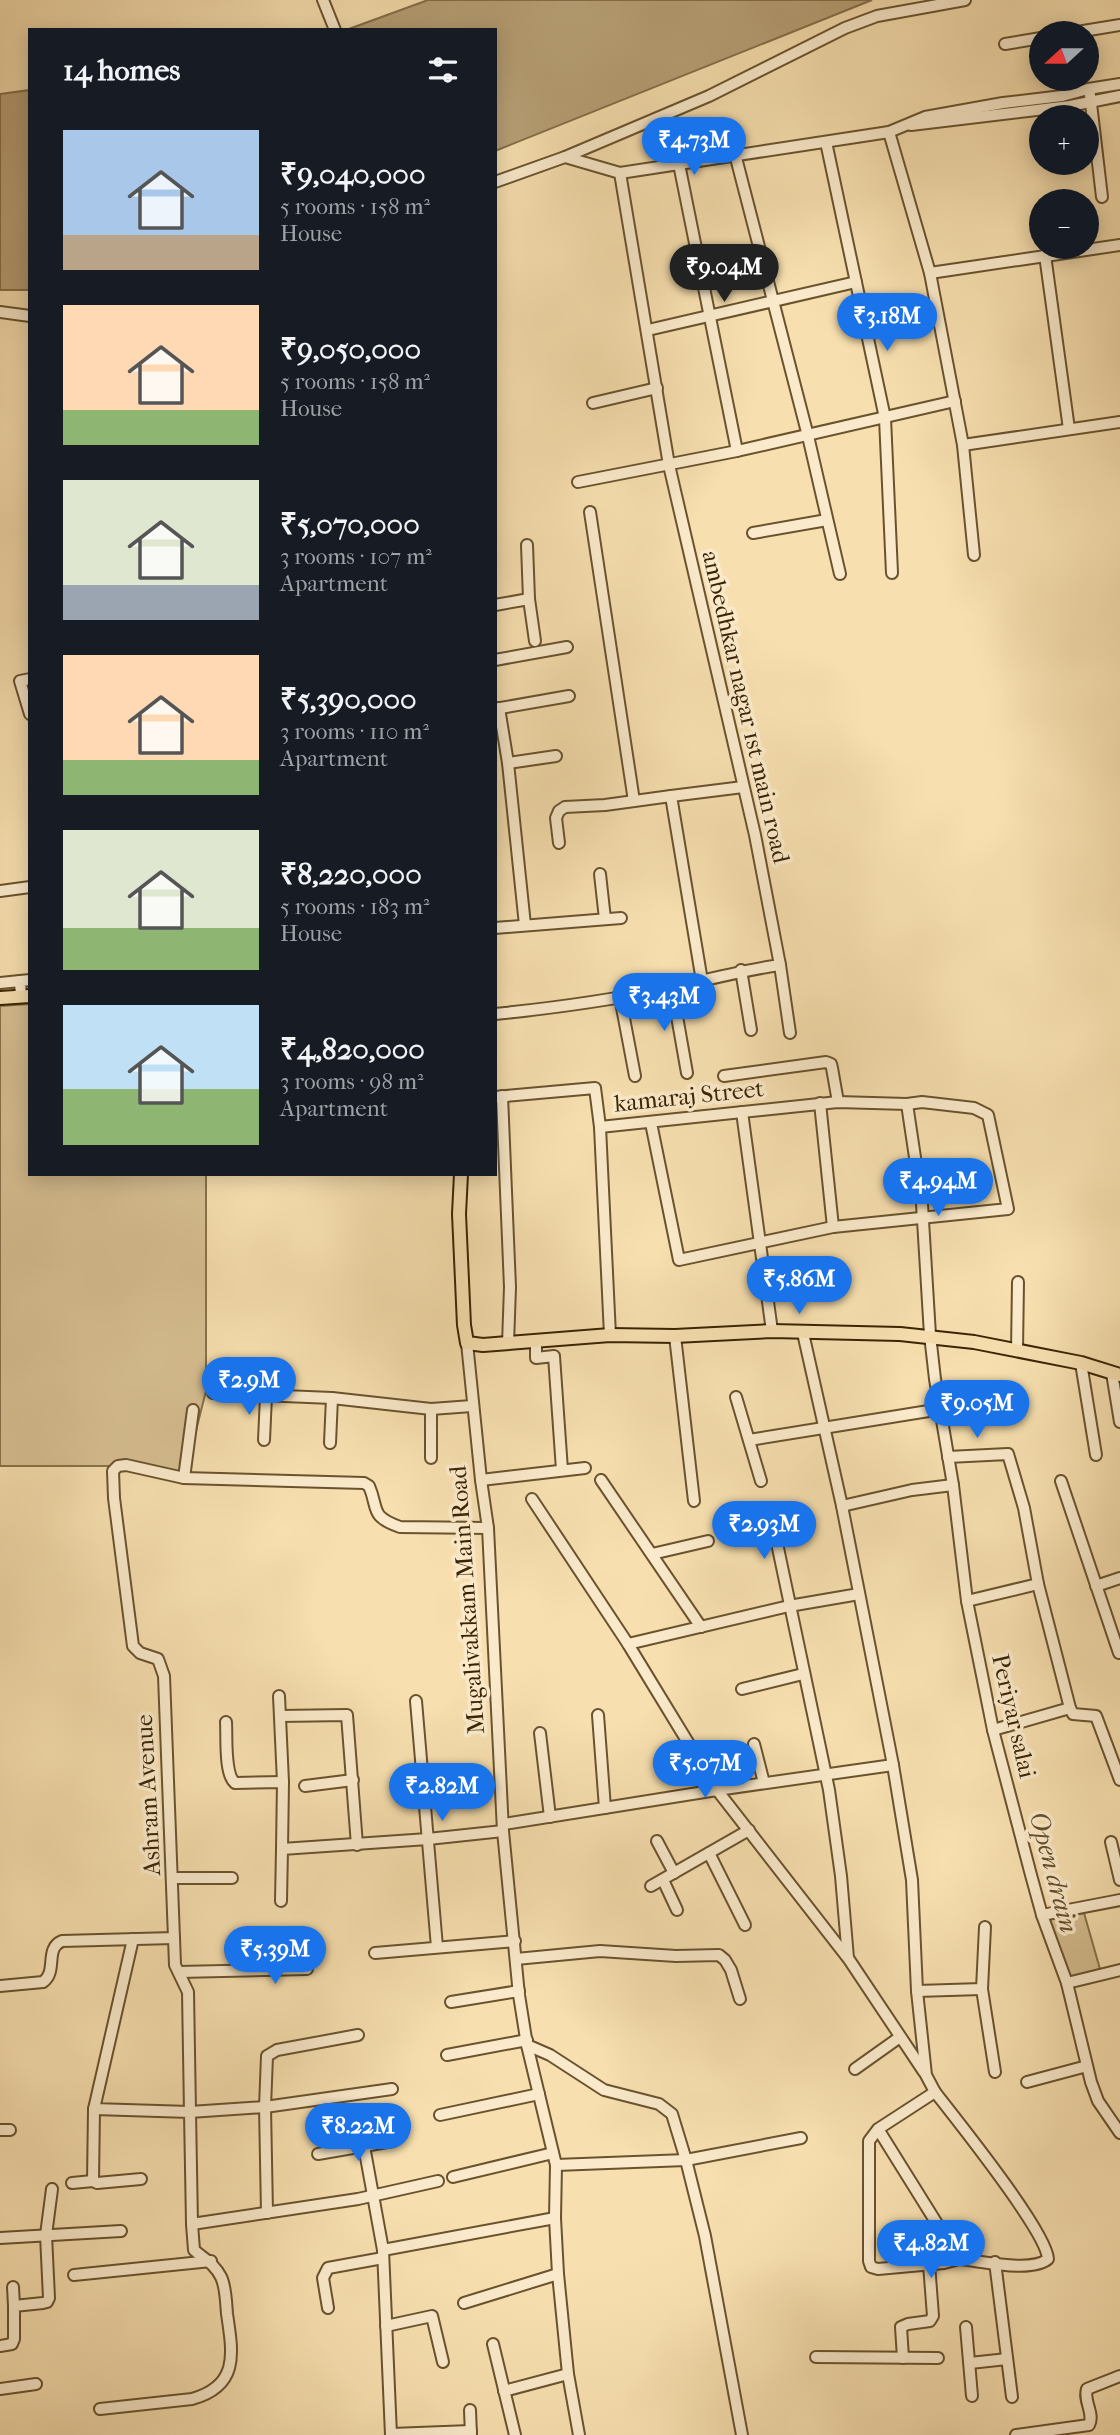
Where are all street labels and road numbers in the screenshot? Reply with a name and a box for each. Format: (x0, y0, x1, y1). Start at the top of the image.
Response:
street label: ambedhkar nagar 1st main road (696, 548, 796, 867)
street label: kamaraj Street (613, 1074, 766, 1118)
street label: Mugalivakkam Main Road (444, 1464, 490, 1735)
street label: Periyar salai (986, 1651, 1042, 1781)
street label: Ashram Avenue (130, 1713, 166, 1877)

